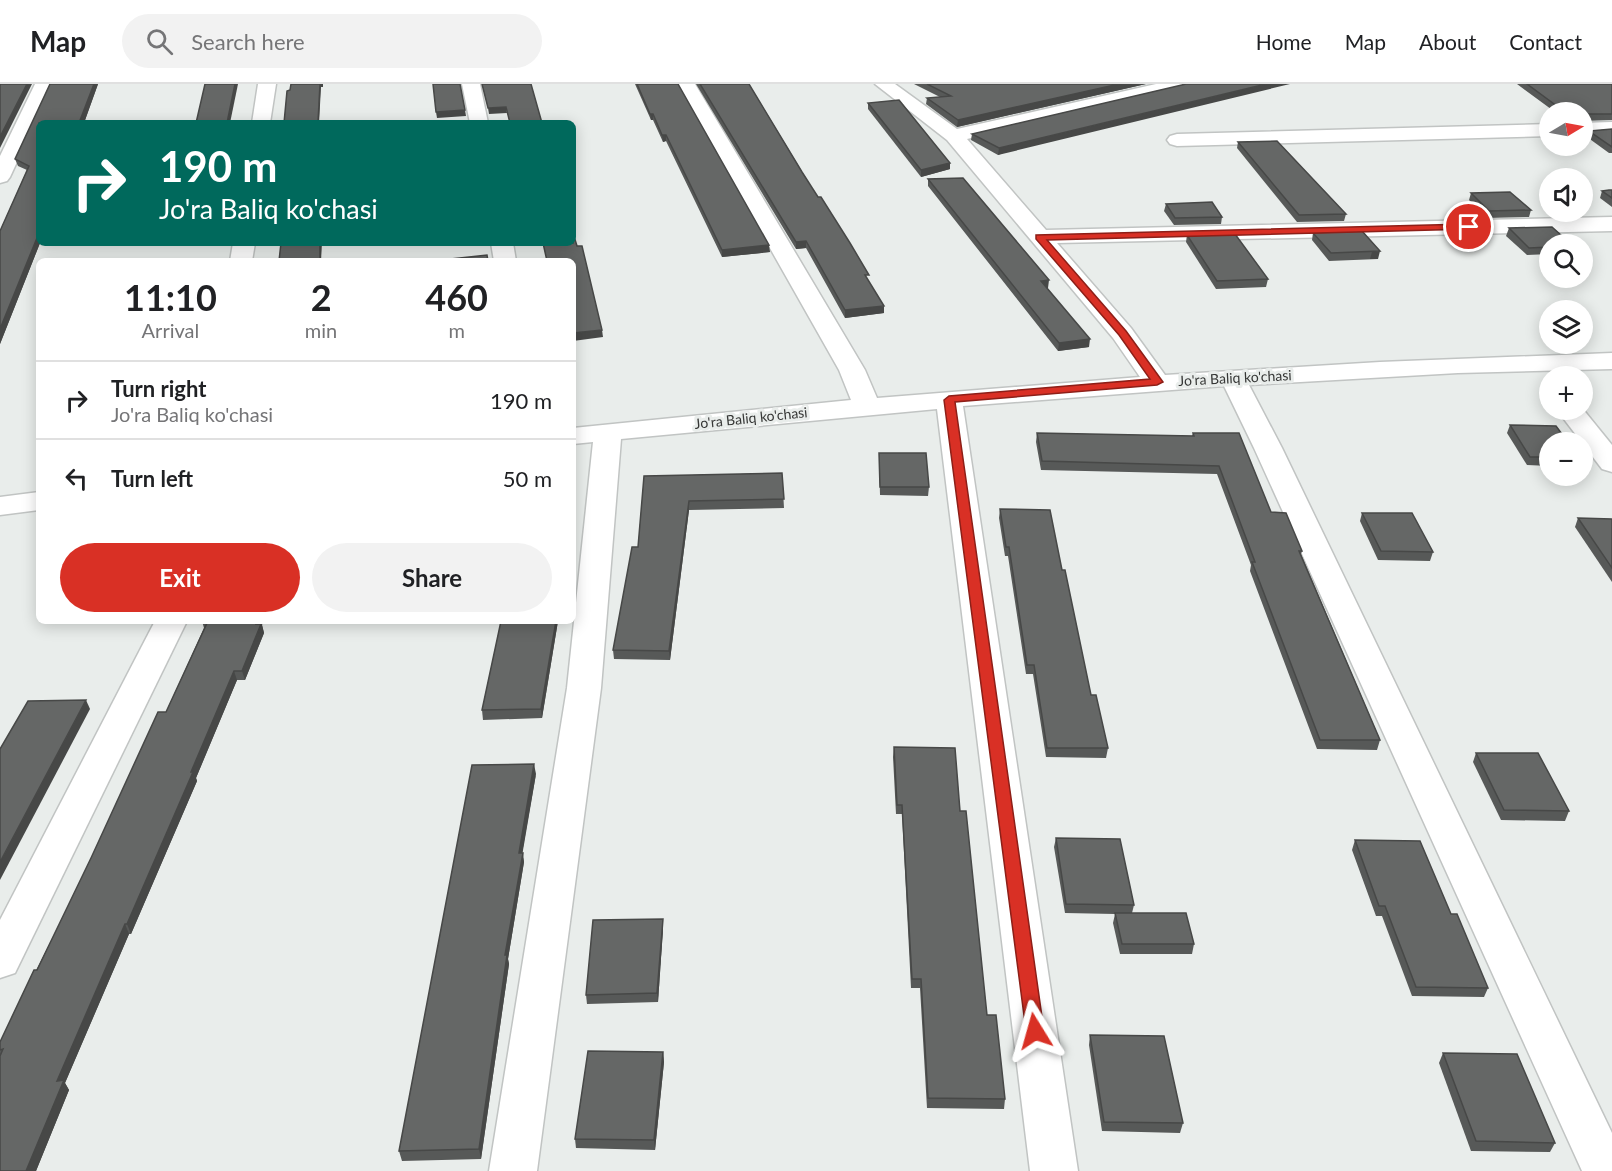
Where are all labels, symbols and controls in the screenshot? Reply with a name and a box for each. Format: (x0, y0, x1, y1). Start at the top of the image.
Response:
search box (122, 14, 542, 68)
text: Map (30, 24, 86, 58)
icon: search (143, 25, 176, 58)
text: Search here (191, 28, 305, 55)
text: Home (1256, 29, 1312, 54)
text: Map (1345, 29, 1386, 54)
text: About (1419, 29, 1476, 54)
text: Contact (1509, 29, 1582, 54)
north arrow (1539, 102, 1593, 156)
map controls (1539, 102, 1593, 486)
text: 190 m (159, 141, 277, 191)
icon: right (60, 144, 138, 222)
button: sound (1539, 168, 1593, 222)
text: Jo'ra Baliq ko'chasi (159, 192, 378, 225)
pin (1443, 201, 1494, 252)
icon: arrive (1452, 210, 1485, 243)
button: search (1539, 234, 1593, 288)
text: 11:10 (124, 275, 217, 319)
text: 2 (311, 275, 332, 319)
text: 460 (425, 275, 488, 319)
button: layers (1539, 300, 1593, 354)
text: Arrival (142, 318, 199, 342)
text: min (305, 318, 337, 342)
text: m (448, 318, 465, 342)
street label: Jo'ra Baliq ko'chasi (1178, 366, 1292, 389)
button: + (1539, 366, 1593, 420)
text: Turn right (111, 375, 206, 402)
icon: right (60, 384, 93, 417)
text: 190 m (490, 387, 552, 414)
text: Jo'ra Baliq ko'chasi (111, 402, 273, 426)
street label: Jo'ra Baliq ko'chasi (694, 403, 808, 432)
button: − (1539, 432, 1593, 486)
icon: left (60, 462, 93, 495)
text: Turn left (111, 465, 193, 492)
text: 50 m (503, 465, 552, 492)
button: Exit (60, 543, 300, 612)
button: Share (312, 543, 552, 612)
position arrow (1003, 999, 1067, 1063)

